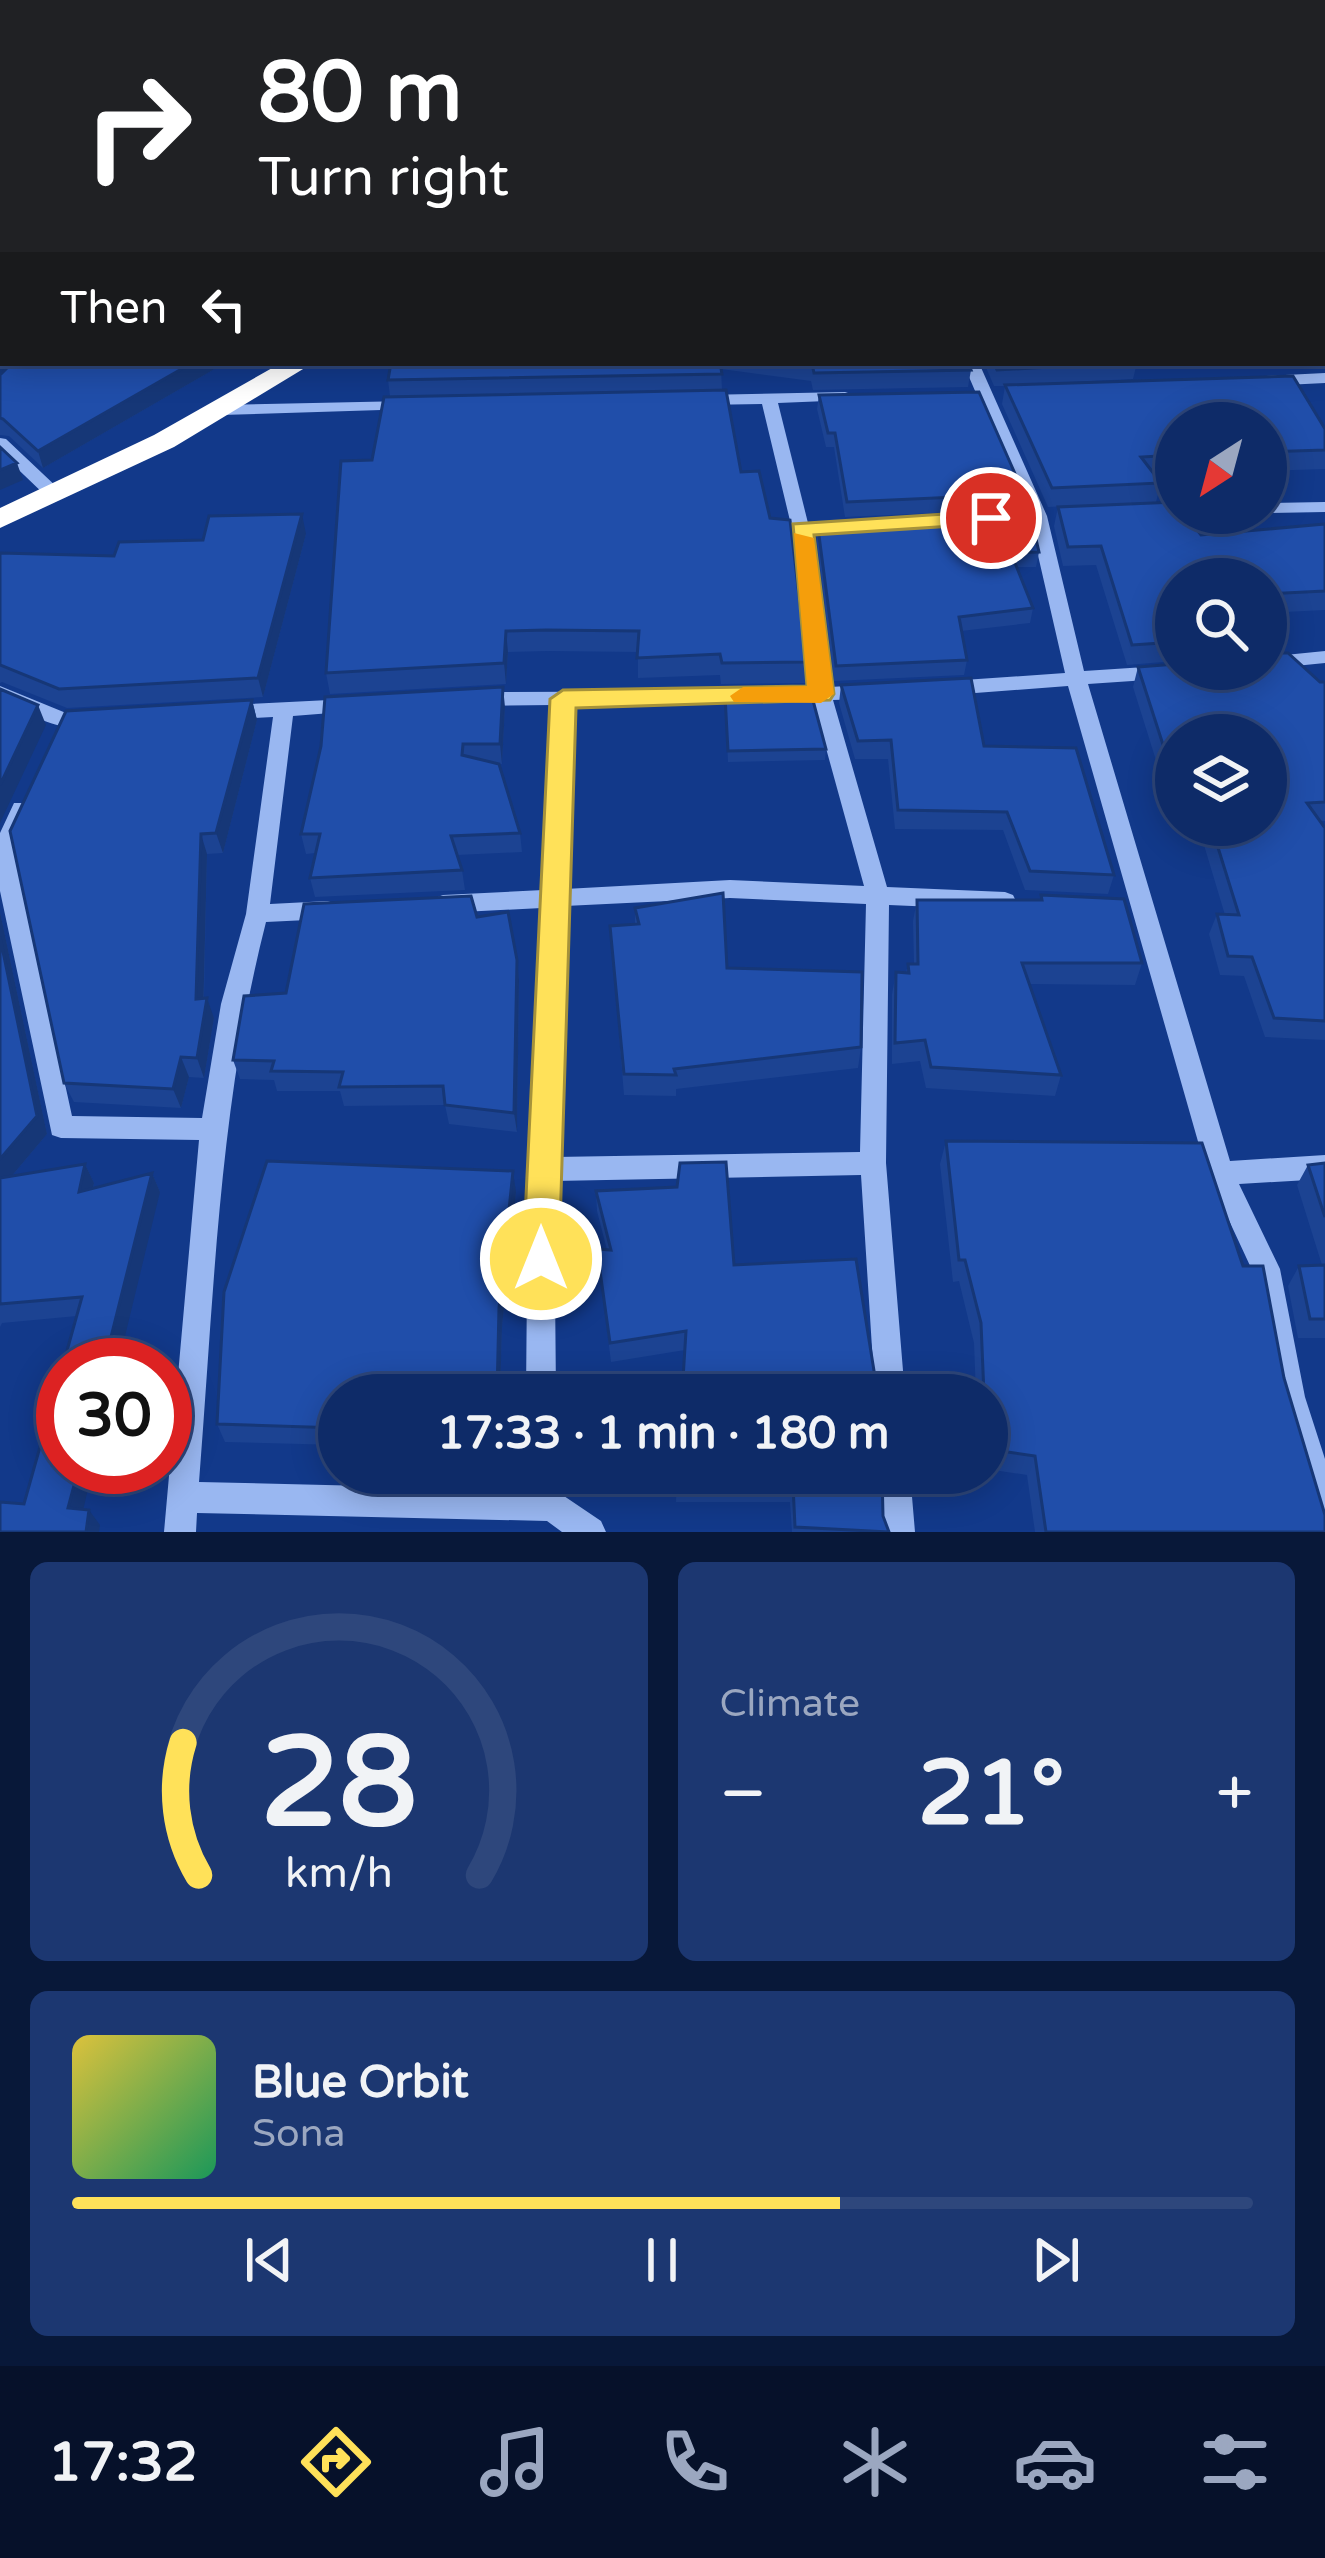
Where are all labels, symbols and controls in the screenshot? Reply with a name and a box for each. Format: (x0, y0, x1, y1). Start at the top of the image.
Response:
text: 80 m (258, 43, 462, 144)
icon: right (60, 48, 216, 204)
text: Turn right (258, 145, 509, 210)
icon: left (191, 276, 257, 342)
text: Then (60, 282, 167, 336)
north arrow (1155, 402, 1287, 534)
map controls (1155, 402, 1287, 846)
pin (940, 467, 1042, 569)
icon: arrive (958, 485, 1024, 551)
button: search (1155, 558, 1287, 690)
button: layers (1155, 714, 1287, 846)
position arrow (478, 1196, 604, 1322)
speed limit sign: 30 (36, 1338, 192, 1494)
text: 17:33 · 1 min · 180 m (437, 1407, 889, 1461)
text: Climate (720, 1680, 860, 1727)
text: 28 (260, 1709, 417, 1860)
text: 21° (918, 1740, 1065, 1849)
text: − (720, 1754, 767, 1834)
text: + (1216, 1754, 1253, 1834)
text: km/h (285, 1847, 393, 1898)
text: Blue Orbit (252, 2056, 469, 2110)
text: Sona (252, 2110, 345, 2157)
icon: previous (236, 2227, 302, 2293)
icon: pause (629, 2227, 695, 2293)
icon: next (1023, 2227, 1089, 2293)
icon: directions (294, 2420, 378, 2504)
icon: music (473, 2420, 557, 2504)
icon: phone (653, 2420, 737, 2504)
icon: climate (833, 2420, 917, 2504)
icon: car (1013, 2420, 1097, 2504)
icon: filters (1193, 2420, 1277, 2504)
text: 17:32 (48, 2430, 198, 2495)

